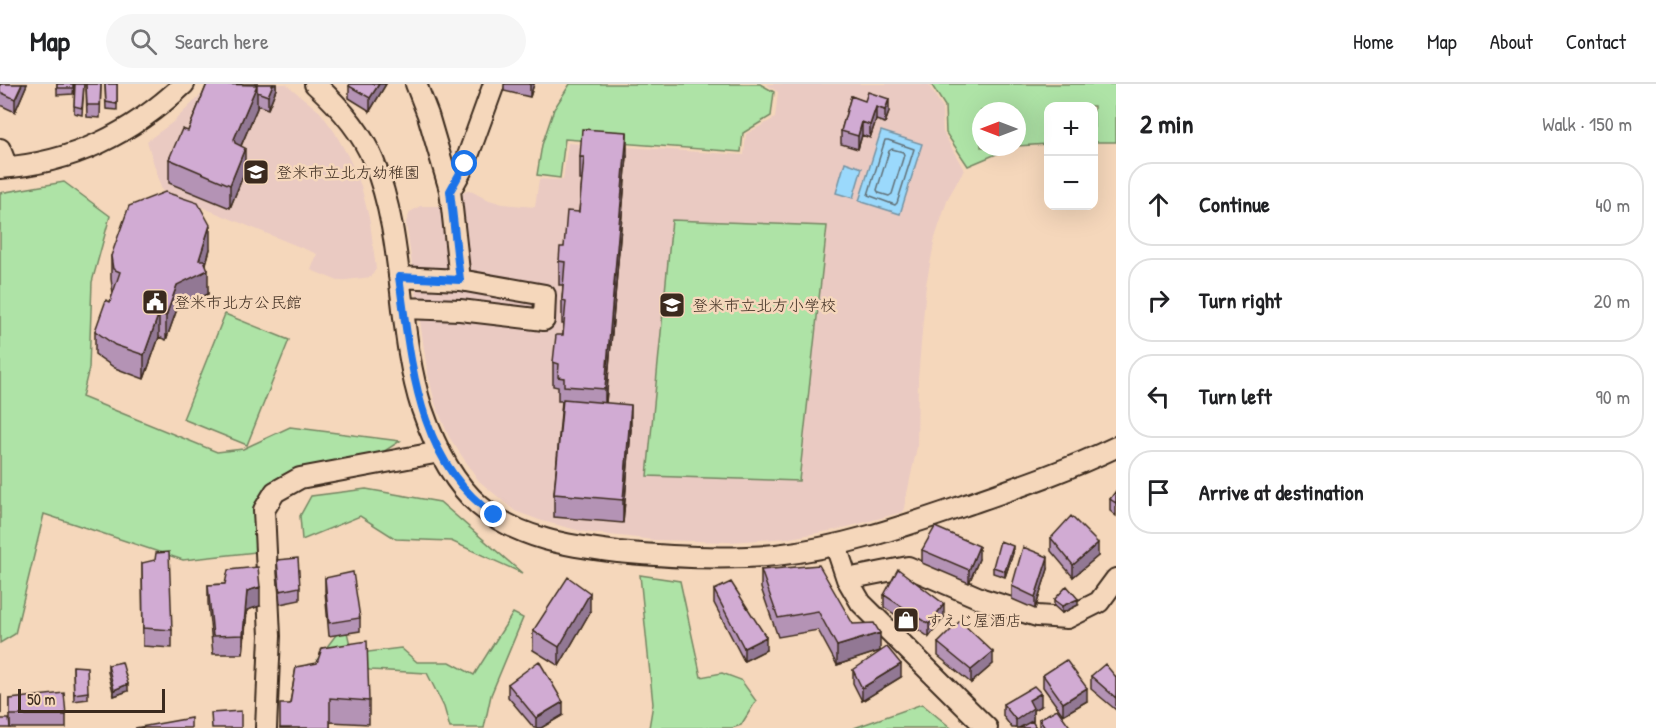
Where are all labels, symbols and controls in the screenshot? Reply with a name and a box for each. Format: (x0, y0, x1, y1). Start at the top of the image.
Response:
search box (106, 14, 526, 68)
text: Map (30, 22, 70, 60)
icon: search (127, 25, 160, 58)
text: Search here (175, 26, 269, 56)
text: Home (1353, 27, 1394, 56)
text: Map (1427, 27, 1457, 56)
text: About (1490, 27, 1533, 56)
text: Contact (1566, 27, 1626, 56)
north arrow (972, 102, 1026, 156)
map controls (1044, 102, 1098, 210)
button: + (1044, 102, 1098, 156)
text: 2 min (1140, 106, 1193, 141)
text: Walk · 150 m (1542, 110, 1632, 137)
route start (451, 150, 477, 176)
button: − (1044, 156, 1098, 210)
school or university icon: 登米市立北方幼稚園 (241, 157, 271, 187)
place label: 登米市立北方幼稚園 (276, 161, 420, 183)
icon: ahead (1142, 188, 1175, 221)
text: Continue (1199, 189, 1270, 219)
text: 40 m (1595, 191, 1630, 218)
icon: right (1142, 284, 1175, 317)
text: Turn right (1199, 285, 1282, 315)
public building icon: 登米市北方公民館 (140, 287, 170, 317)
text: 20 m (1593, 287, 1630, 314)
school or university icon: 登米市立北方小学校 (657, 290, 687, 320)
place label: 登米市北方公民館 (174, 291, 302, 313)
place label: 登米市立北方小学校 (692, 294, 836, 316)
icon: left (1142, 380, 1175, 413)
text: Turn left (1199, 381, 1272, 411)
text: 90 m (1596, 383, 1630, 410)
icon: arrive (1142, 476, 1175, 509)
text: Arrive at destination (1199, 477, 1364, 507)
route end (480, 501, 506, 527)
shop icon: すえじ屋酒店 (891, 605, 921, 635)
place label: すえじ屋酒店 (926, 609, 1022, 631)
scale bar (18, 686, 165, 714)
text: 50 m (27, 688, 56, 710)

